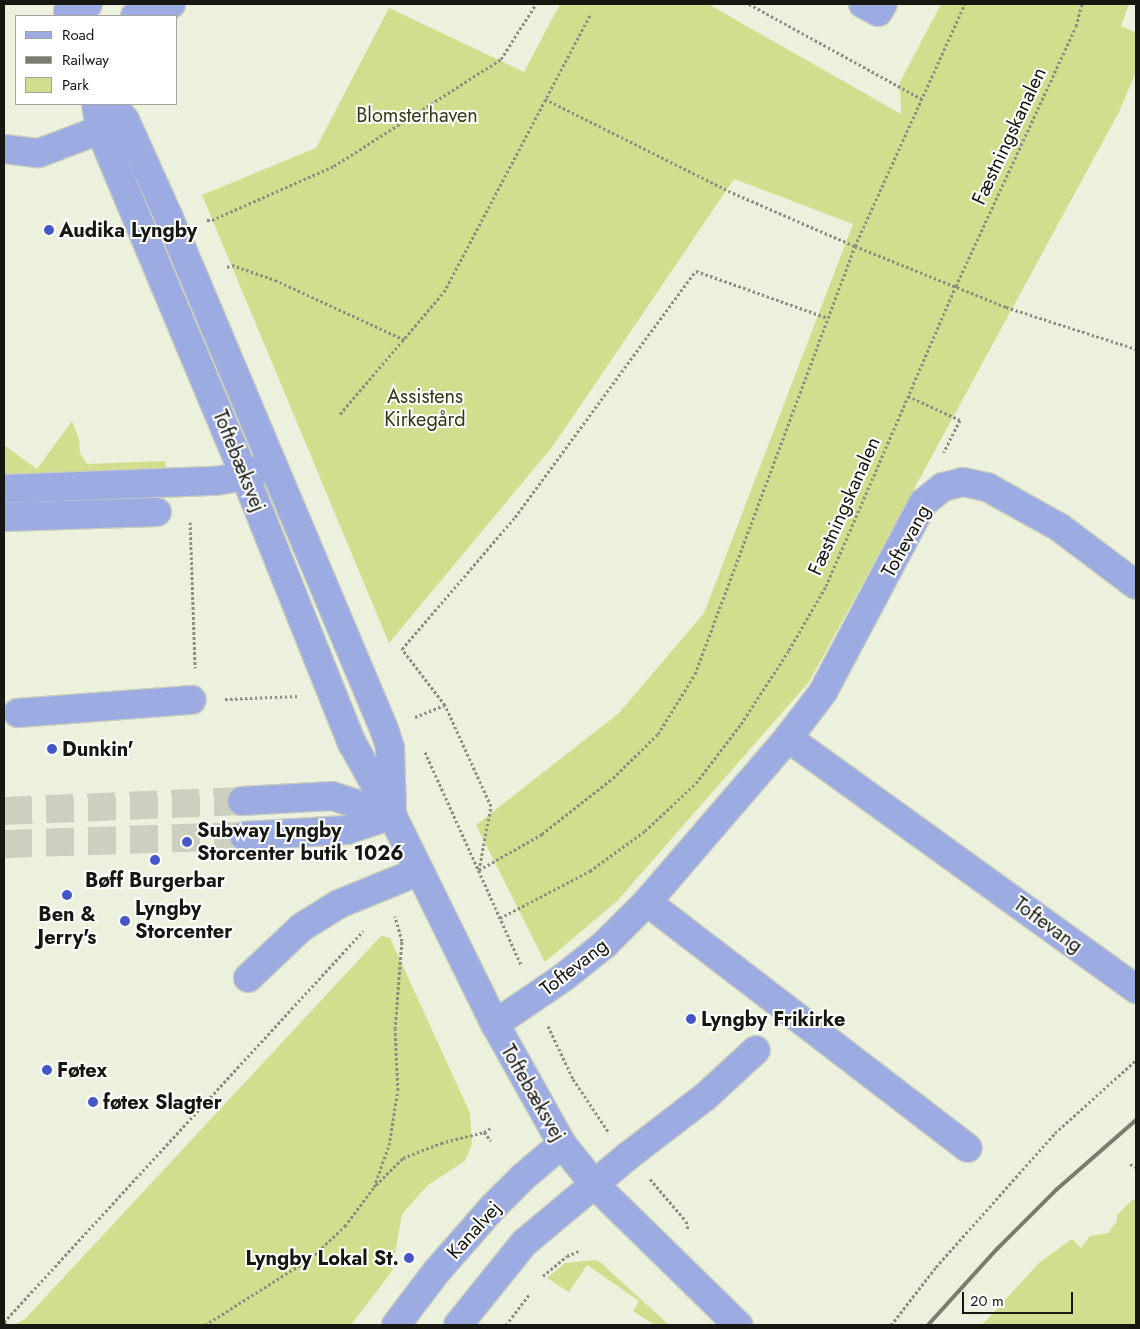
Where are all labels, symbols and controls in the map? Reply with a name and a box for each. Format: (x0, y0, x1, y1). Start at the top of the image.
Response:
legend (15, 15, 178, 105)
text: Road (62, 24, 94, 46)
text: Railway (62, 49, 109, 71)
street label: Fæstningskanalen (967, 63, 1051, 209)
text: Park (62, 74, 89, 96)
park label: Blomsterhaven (356, 103, 478, 127)
place label: Audika Lyngby (59, 218, 197, 242)
marker: Audika Lyngby (43, 224, 55, 236)
park label: Assistens Kirkegård (384, 385, 466, 432)
street label: Toftebæksvej (208, 407, 270, 515)
street label: Fæstningskanalen (803, 433, 885, 579)
street label: Toftevang (876, 501, 936, 581)
place label: Dunkin' (62, 737, 134, 761)
marker: Dunkin' (46, 743, 58, 755)
place label: Subway Lyngby Storcenter butik 1026 (197, 818, 404, 865)
marker: Subway Lyngby Storcenter butik 1026 (181, 836, 193, 848)
marker: Bøff Burgerbar (149, 854, 161, 866)
place label: Bøff Burgerbar (85, 868, 225, 892)
marker: Ben & Jerry's (61, 889, 73, 901)
street label: Toftevang (1009, 892, 1087, 958)
place label: Lyngby Storcenter (135, 897, 232, 944)
place label: Ben & Jerry's (38, 903, 96, 950)
marker: Lyngby Storcenter (119, 915, 131, 927)
street label: Toftevang (535, 933, 613, 1001)
place label: Lyngby Frikirke (701, 1007, 846, 1031)
marker: Lyngby Frikirke (685, 1013, 697, 1025)
street label: Toftebæksvej (496, 1040, 570, 1146)
place label: Føtex (57, 1058, 107, 1082)
marker: Føtex (41, 1064, 53, 1076)
place label: føtex Slagter (103, 1090, 222, 1114)
marker: føtex Slagter (87, 1096, 99, 1108)
street label: Kanalvej (442, 1196, 506, 1264)
place label: Lyngby Lokal St. (245, 1246, 399, 1270)
marker: Lyngby Lokal St. (403, 1252, 415, 1264)
scale bar (965, 1282, 1076, 1314)
text: 20 m (970, 1290, 1004, 1312)

